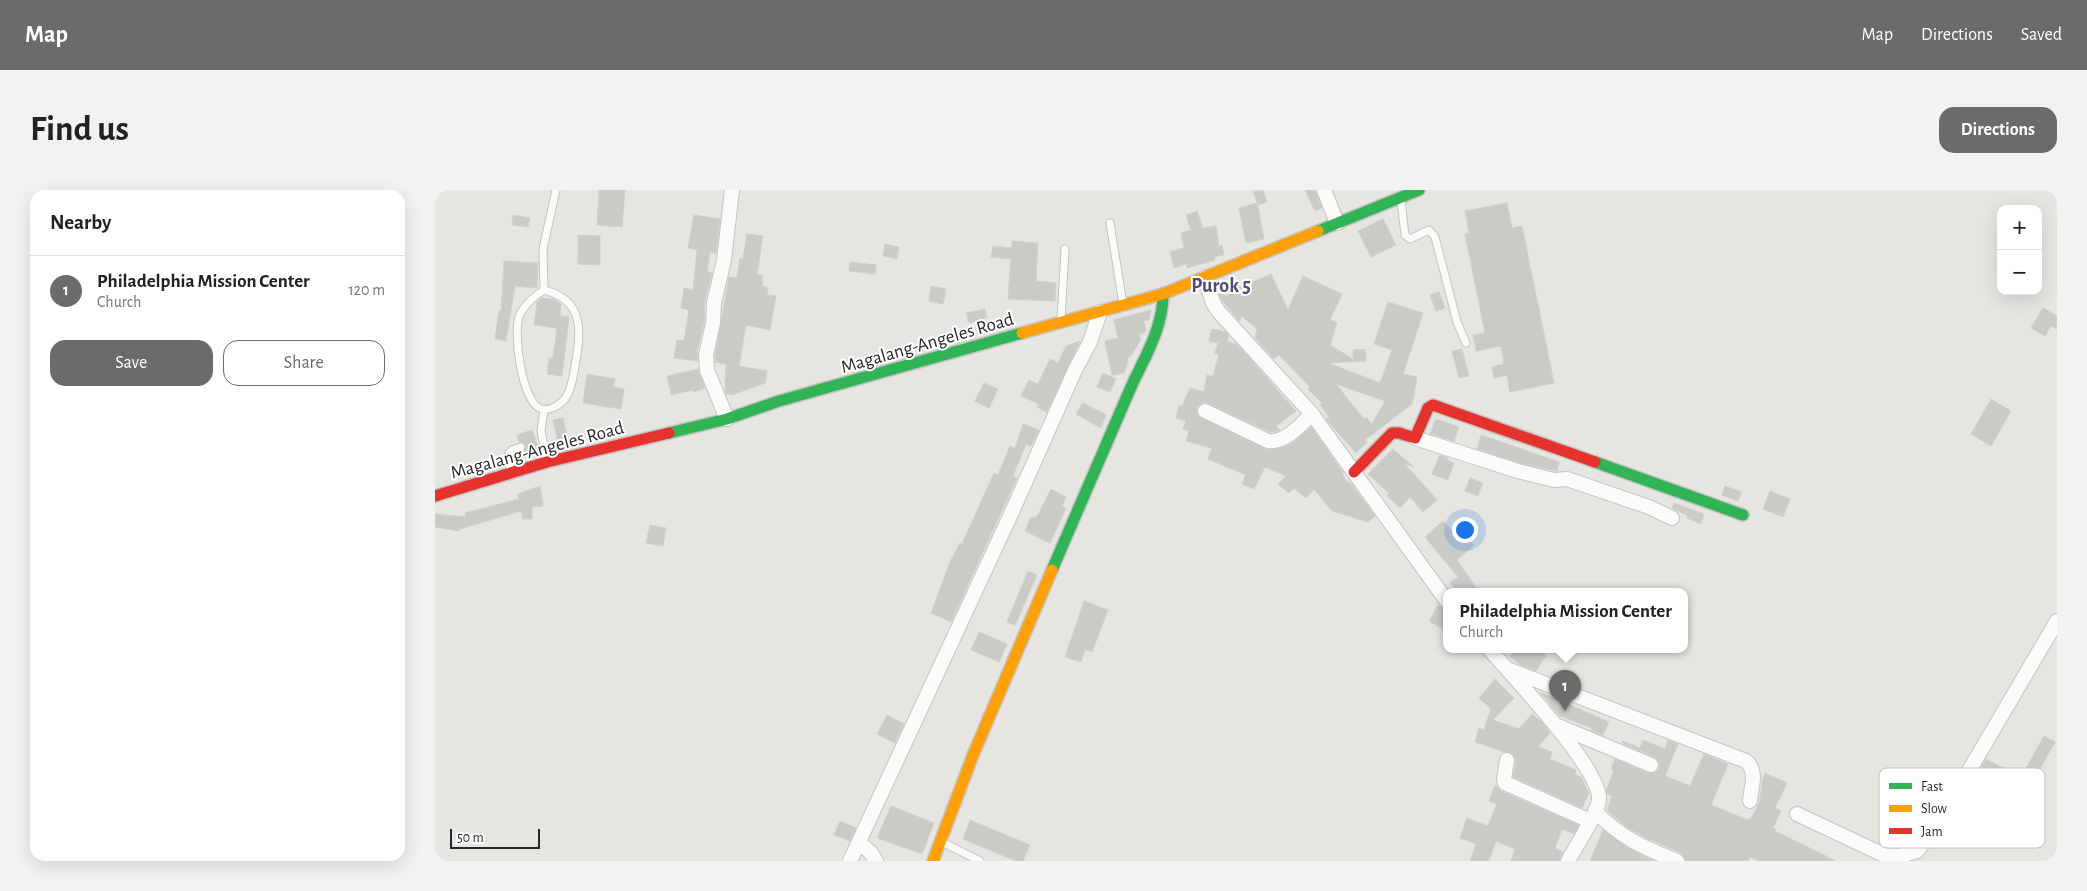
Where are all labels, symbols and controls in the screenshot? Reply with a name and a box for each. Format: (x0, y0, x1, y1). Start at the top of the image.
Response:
text: Map (25, 23, 68, 47)
text: Map (1862, 26, 1893, 44)
text: Directions (1921, 26, 1993, 44)
text: Saved (2021, 26, 2062, 44)
button: Directions (1939, 107, 2057, 153)
text: Find us (30, 112, 129, 147)
map controls (1997, 205, 2042, 295)
button: + (1997, 205, 2042, 250)
text: Nearby (50, 212, 111, 233)
button: − (1997, 250, 2042, 295)
text: Philadelphia Mission Center (97, 272, 310, 291)
district label: Purok 5 (1191, 276, 1251, 296)
text: 1 (63, 282, 69, 298)
text: 120 m (348, 282, 385, 298)
text: Church (97, 294, 141, 310)
street label: Magalang-Angeles Road (839, 310, 1016, 377)
button: Save (50, 340, 213, 386)
button: Share (223, 340, 385, 386)
street label: Magalang-Angeles Road (449, 418, 626, 483)
your location (1452, 517, 1478, 543)
popup (1443, 588, 1688, 653)
text: Philadelphia Mission Center (1459, 602, 1672, 621)
text: Church (1459, 624, 1503, 640)
pin: 1 (1549, 670, 1581, 711)
legend (1879, 768, 2045, 848)
text: Fast (1921, 780, 1943, 794)
text: Slow (1921, 802, 1948, 816)
text: Jam (1921, 825, 1943, 839)
scale bar (450, 826, 540, 849)
text: 50 m (457, 831, 484, 845)

